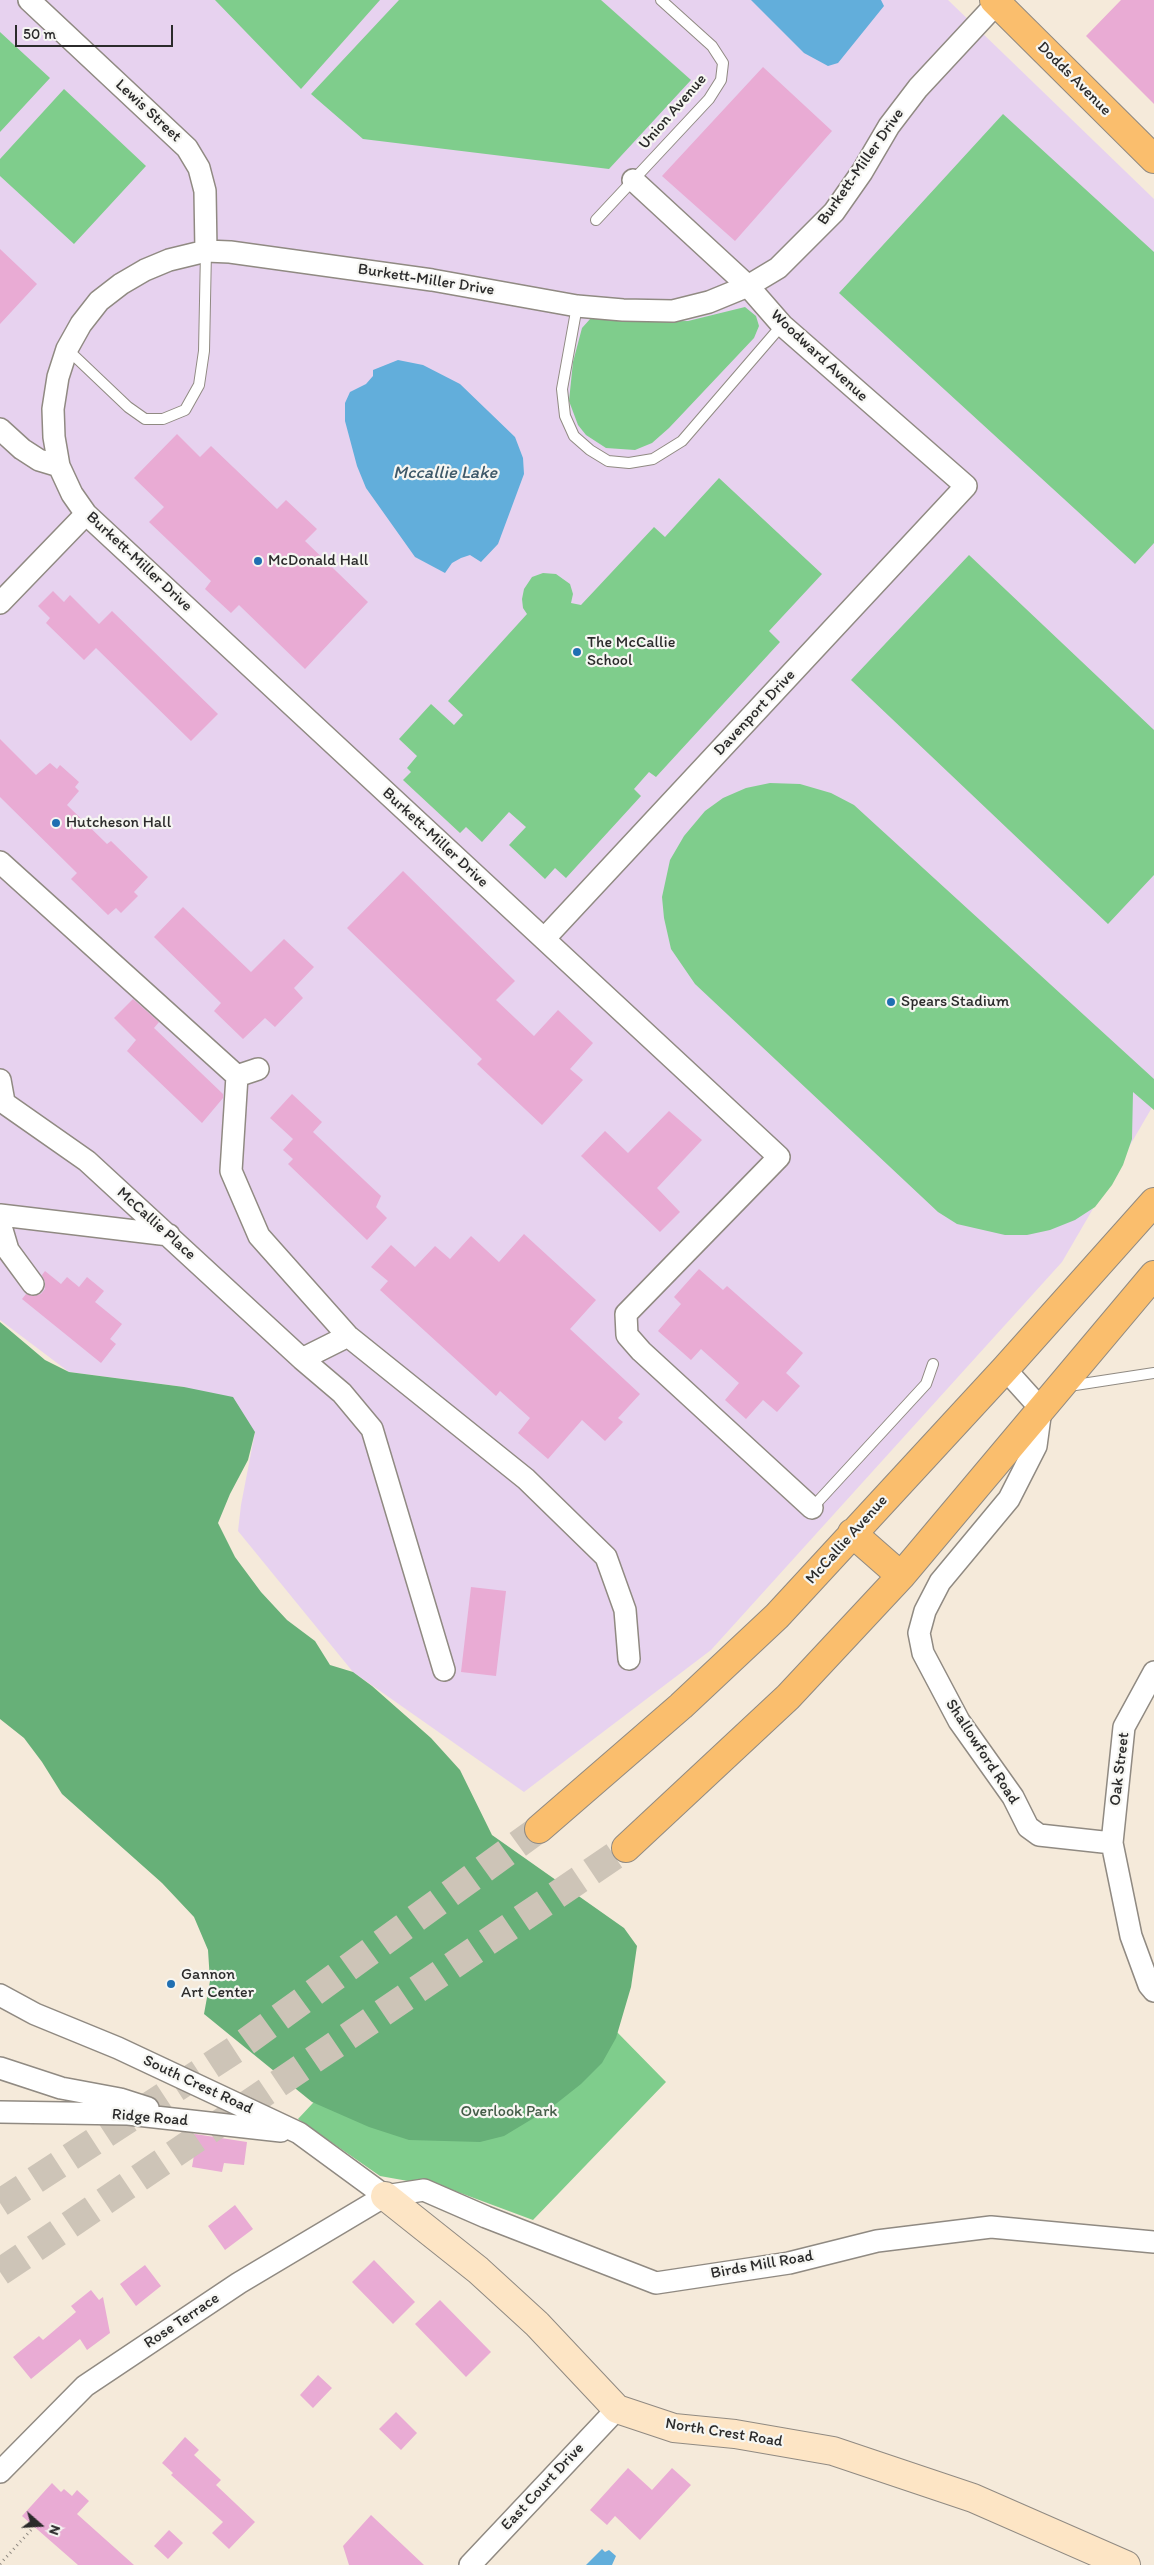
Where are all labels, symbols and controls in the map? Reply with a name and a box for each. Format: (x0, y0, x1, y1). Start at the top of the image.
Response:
scale bar (18, 15, 175, 47)
text: 50 m (23, 25, 56, 43)
street label: Dodds Avenue (1033, 38, 1115, 120)
street label: Union Avenue (635, 70, 711, 154)
street label: Lewis Street (111, 75, 185, 147)
street label: Burkett-Miller Drive (814, 105, 908, 229)
street label: Burkett-Miller Drive (356, 260, 496, 300)
street label: Woodward Avenue (766, 306, 872, 406)
water label: Mccallie Lake (393, 462, 497, 484)
street label: Burkett-Miller Drive (82, 508, 196, 616)
place label: McDonald Hall (268, 551, 368, 571)
marker: McDonald Hall (252, 555, 264, 567)
place label: The McCallie School (587, 633, 675, 671)
marker: The McCallie School (571, 646, 583, 658)
street label: Davenport Drive (710, 666, 800, 760)
street label: Burkett-Miller Drive (378, 784, 492, 892)
place label: Hutcheson Hall (66, 813, 171, 833)
marker: Hutcheson Hall (50, 817, 62, 829)
place label: Spears Stadium (901, 992, 1009, 1012)
marker: Spears Stadium (885, 996, 897, 1008)
street label: McCallie Place (112, 1183, 200, 1265)
street label: McCallie Avenue (802, 1492, 892, 1588)
street label: Shallowford Road (941, 1696, 1023, 1808)
street label: Oak Street (1106, 1731, 1134, 1807)
place label: Gannon Art Center (181, 1965, 254, 2003)
marker: Gannon Art Center (165, 1978, 177, 1990)
street label: South Crest Road (140, 2051, 256, 2119)
park label: Overlook Park (461, 2102, 557, 2122)
street label: Ridge Road (111, 2105, 189, 2131)
street label: Birds Mill Road (709, 2247, 815, 2283)
street label: Rose Terrace (141, 2289, 223, 2353)
street label: North Crest Road (664, 2414, 784, 2452)
street label: East Court Drive (497, 2439, 589, 2535)
north arrow (15, 2500, 65, 2550)
text: N (45, 2523, 64, 2537)

